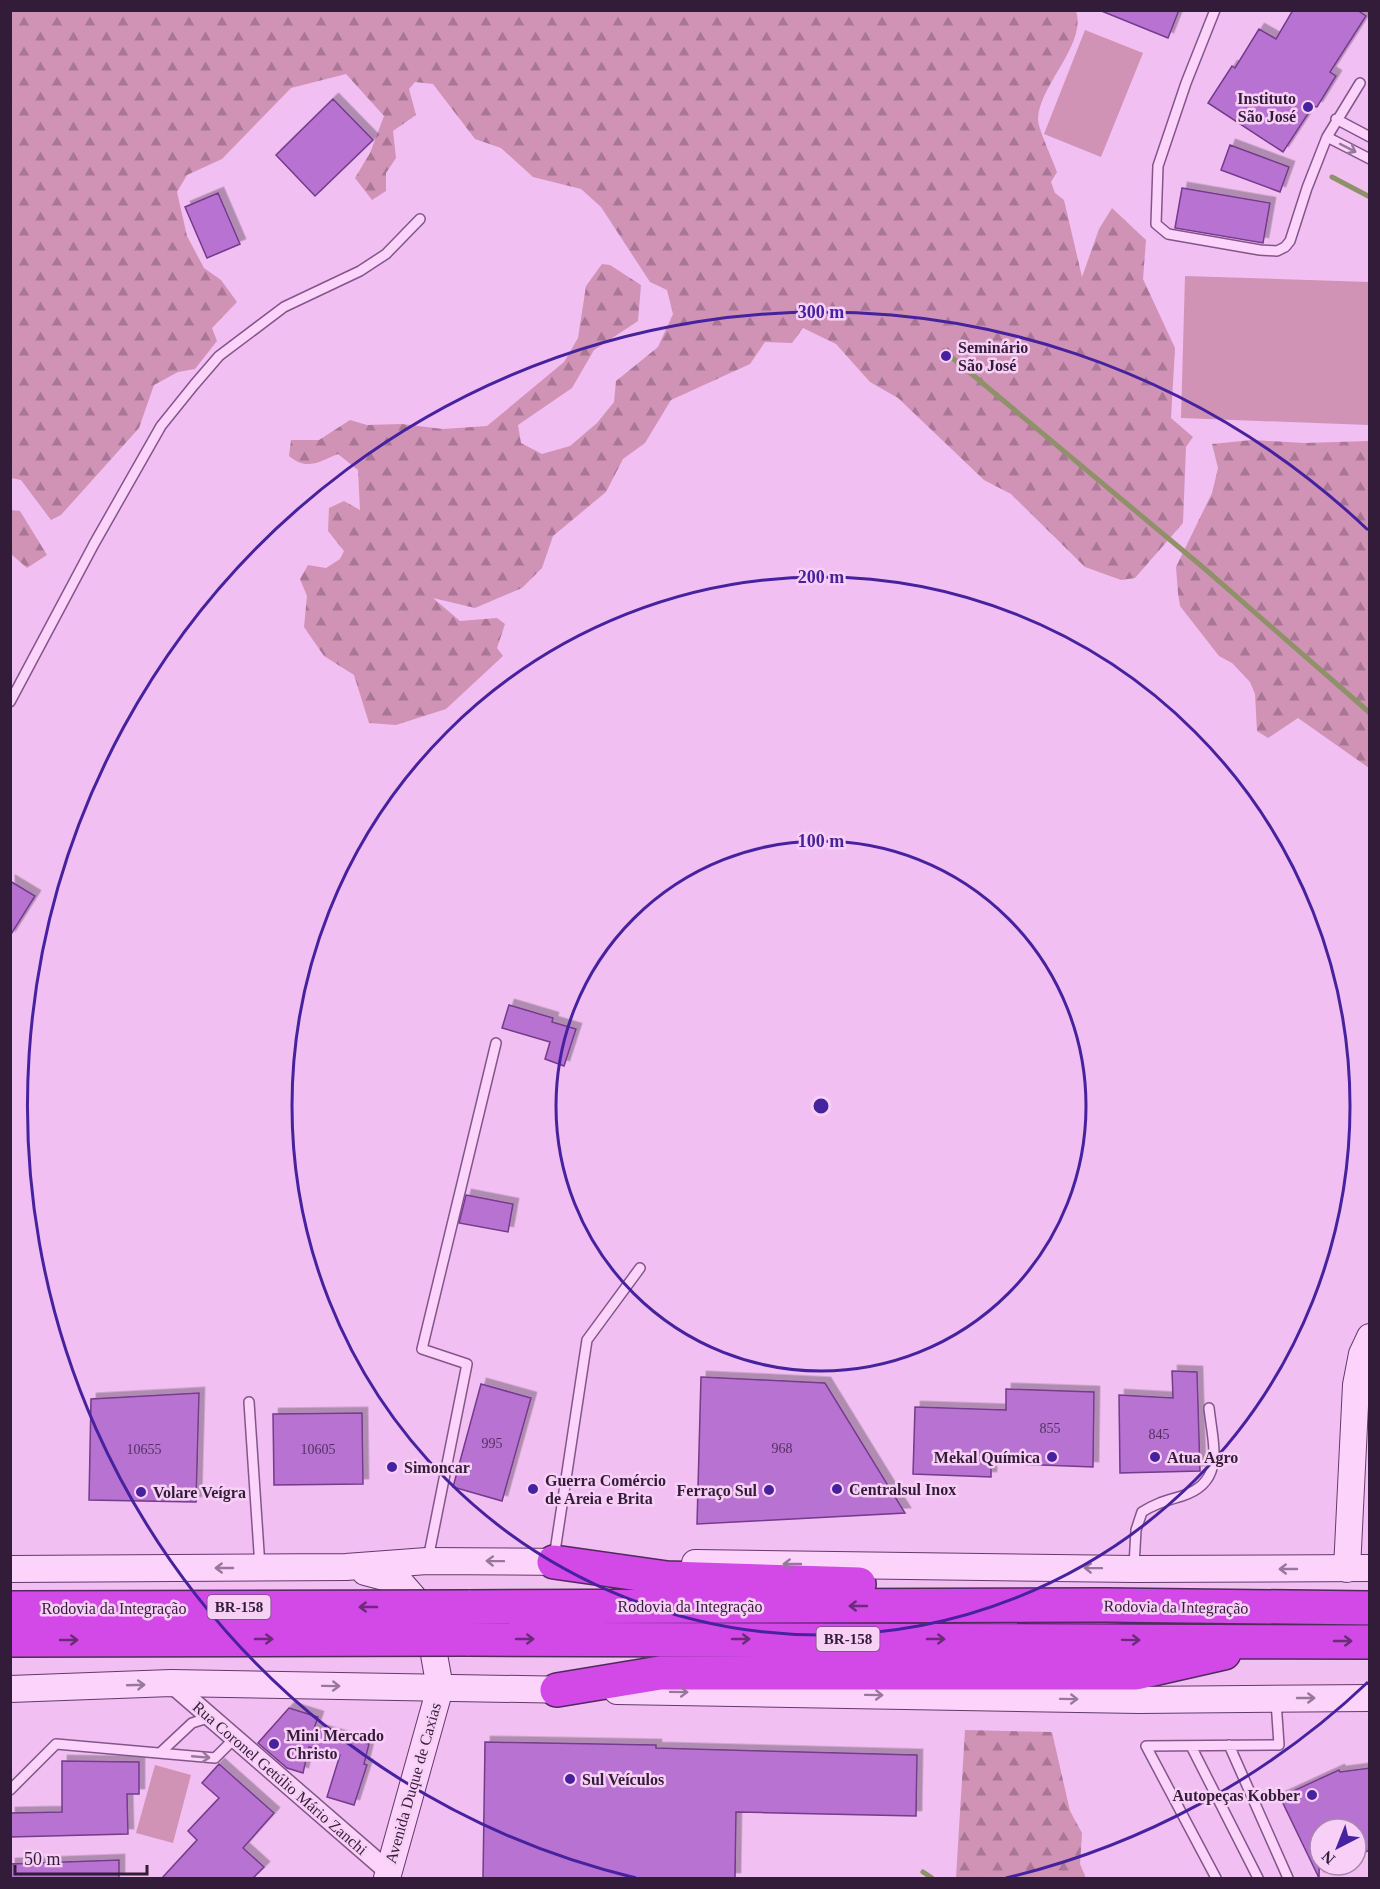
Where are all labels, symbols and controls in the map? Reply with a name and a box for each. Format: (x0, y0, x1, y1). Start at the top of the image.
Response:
place label: Instituto São José (1237, 90, 1296, 125)
marker: Instituto São José (1301, 100, 1315, 114)
one-way arrow (1339, 142, 1356, 154)
text: 300 m (798, 302, 844, 322)
place label: Seminário São José (958, 339, 1028, 374)
marker: Seminário São José (939, 349, 953, 363)
text: 200 m (798, 567, 844, 587)
text: 100 m (798, 831, 844, 851)
centre of rings (811, 1096, 831, 1116)
house number: 855 (1040, 1421, 1061, 1436)
house number: 845 (1149, 1427, 1170, 1442)
house number: 995 (482, 1436, 503, 1451)
house number: 968 (772, 1441, 793, 1456)
house number: 10655 (127, 1442, 162, 1457)
house number: 10605 (301, 1442, 336, 1457)
place label: Mekal Química (934, 1449, 1040, 1466)
place label: Atua Agro (1167, 1449, 1238, 1467)
marker: Mekal Química (1045, 1450, 1059, 1464)
marker: Atua Agro (1148, 1450, 1162, 1464)
place label: Simoncar (404, 1459, 470, 1476)
marker: Simoncar (385, 1460, 399, 1474)
place label: Guerra Comércio de Areia e Brita (545, 1472, 666, 1507)
place label: Centralsul Inox (849, 1481, 956, 1498)
marker: Guerra Comércio de Areia e Brita (526, 1482, 540, 1496)
place label: Ferraço Sul (677, 1482, 758, 1500)
marker: Centralsul Inox (830, 1482, 844, 1496)
marker: Ferraço Sul (762, 1483, 776, 1497)
place label: Volare Veígra (153, 1484, 246, 1502)
marker: Volare Veígra (134, 1485, 148, 1499)
one-way arrow (486, 1556, 506, 1567)
one-way arrow (783, 1558, 803, 1570)
one-way arrow (215, 1562, 235, 1574)
one-way arrow (1084, 1562, 1104, 1574)
one-way arrow (1279, 1563, 1299, 1575)
road number: BR-158 (208, 1595, 270, 1619)
street label: Rodovia da Integração (1103, 1597, 1249, 1618)
street label: Rodovia da Integração (618, 1598, 762, 1616)
street label: Rodovia da Integração (42, 1600, 186, 1618)
one-way arrow (849, 1600, 869, 1612)
one-way arrow (358, 1601, 378, 1613)
road number: BR-158 (816, 1627, 880, 1651)
one-way arrow (253, 1633, 273, 1645)
one-way arrow (514, 1633, 534, 1645)
one-way arrow (730, 1633, 750, 1645)
one-way arrow (925, 1633, 945, 1645)
one-way arrow (58, 1634, 78, 1646)
one-way arrow (1120, 1634, 1140, 1646)
one-way arrow (1333, 1636, 1353, 1647)
one-way arrow (125, 1679, 145, 1690)
one-way arrow (320, 1680, 340, 1692)
one-way arrow (668, 1686, 688, 1698)
one-way arrow (863, 1689, 883, 1701)
one-way arrow (1295, 1692, 1315, 1704)
one-way arrow (1058, 1693, 1078, 1704)
street label: Rua Coronel Getúlio Mário Zanchi (190, 1698, 371, 1859)
street label: Avenida Duque de Caxias (382, 1701, 445, 1866)
place label: Mini Mercado Christo (286, 1727, 384, 1762)
marker: Mini Mercado Christo (267, 1737, 281, 1751)
one-way arrow (191, 1751, 211, 1762)
place label: Sul Veículos (582, 1771, 664, 1788)
marker: Sul Veículos (563, 1772, 577, 1786)
place label: Autopeças Kobber (1172, 1787, 1300, 1805)
marker: Autopeças Kobber (1305, 1788, 1319, 1802)
north arrow (1308, 1817, 1368, 1877)
scale bar (15, 1838, 147, 1876)
text: N (1318, 1847, 1338, 1868)
text: 50 m (24, 1849, 61, 1869)

